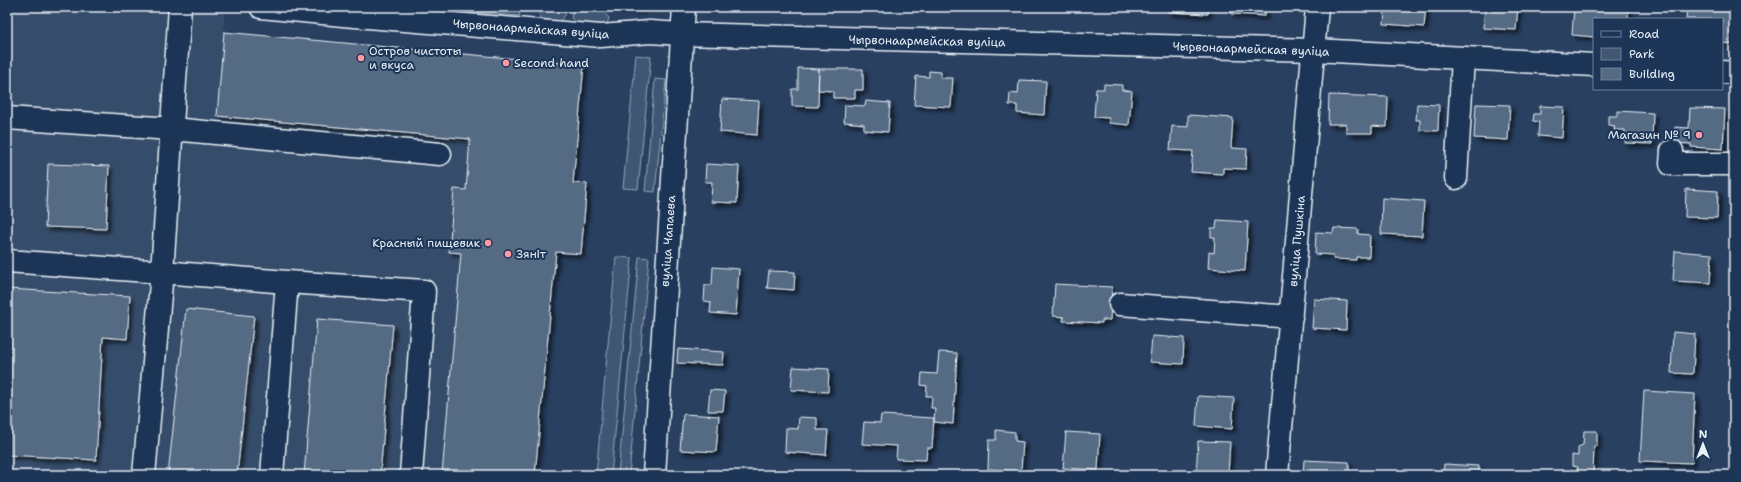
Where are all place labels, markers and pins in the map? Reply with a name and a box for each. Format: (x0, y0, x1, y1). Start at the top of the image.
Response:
place label: Остров чистоты и вкуса (369, 43, 461, 73)
marker: Остров чистоты и вкуса (356, 53, 366, 63)
place label: Second hand (514, 55, 589, 71)
marker: Second hand (501, 58, 511, 68)
place label: Магазин № 9 (1608, 127, 1691, 143)
marker: Магазин № 9 (1694, 130, 1704, 140)
place label: Красный пищевик (372, 235, 481, 251)
marker: Красный пищевик (483, 238, 493, 248)
place label: Зяніт (516, 246, 547, 262)
marker: Зяніт (503, 249, 513, 259)

